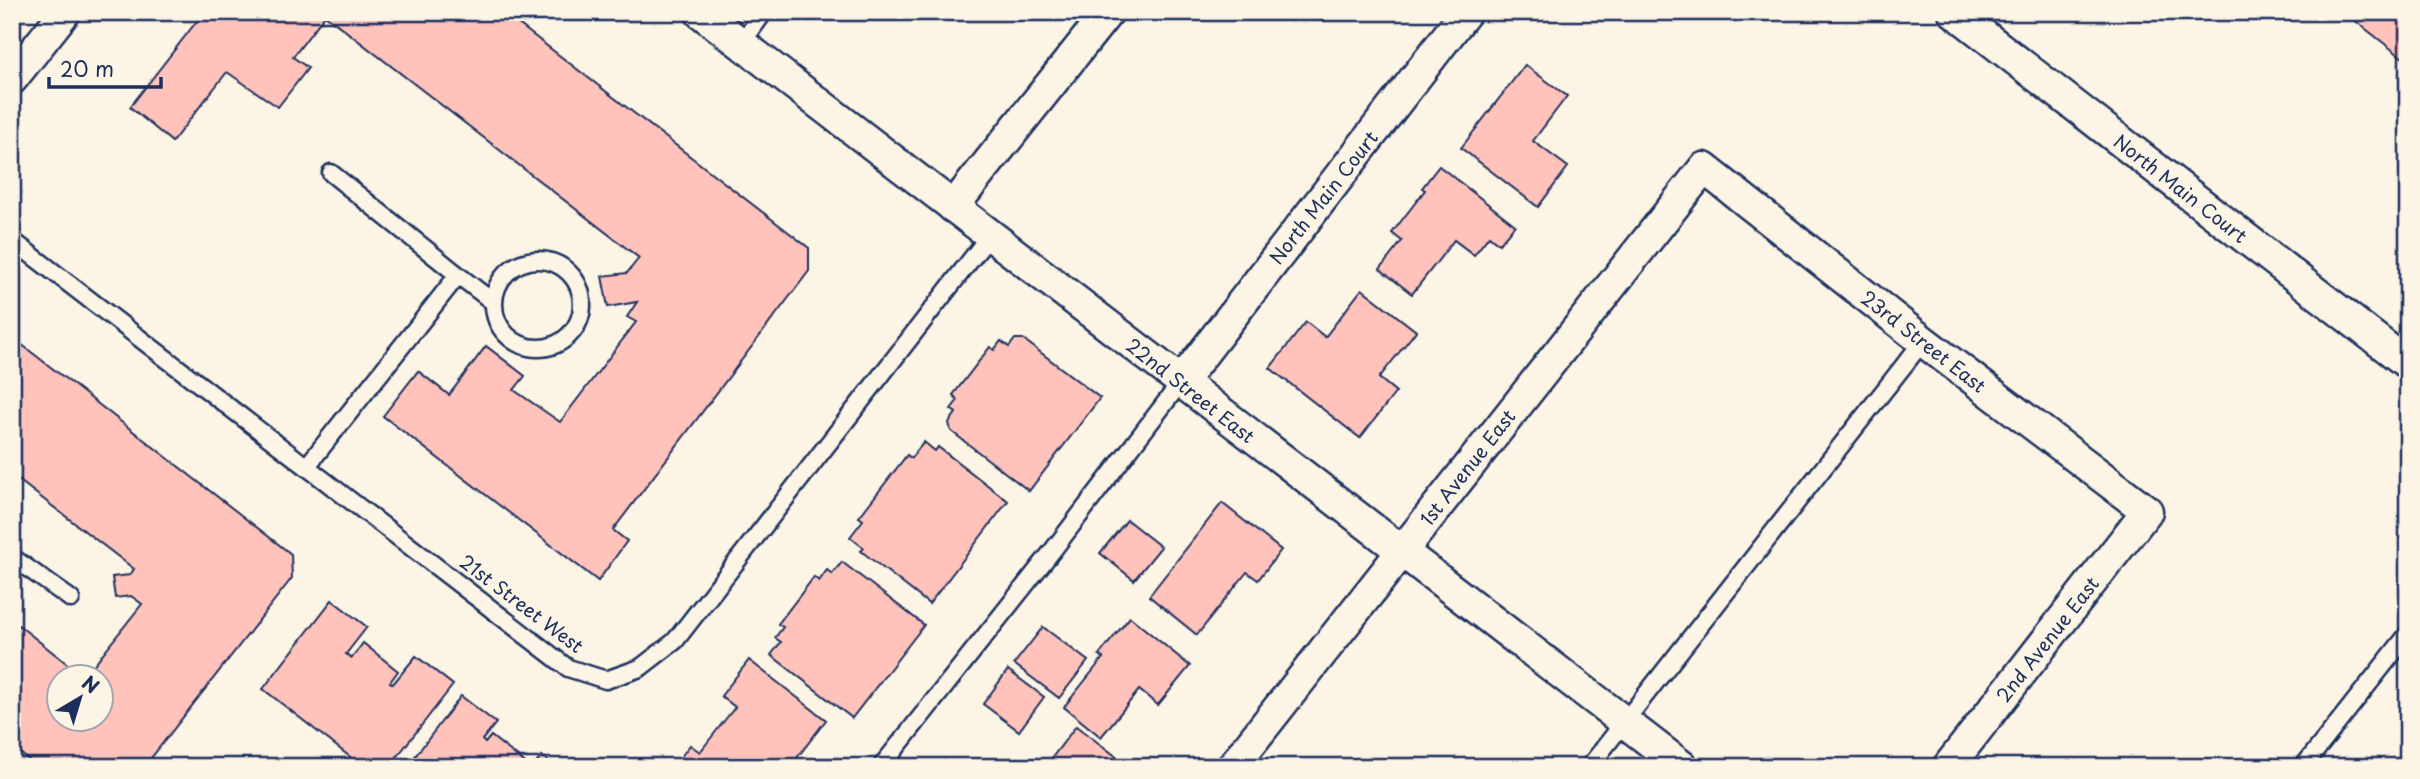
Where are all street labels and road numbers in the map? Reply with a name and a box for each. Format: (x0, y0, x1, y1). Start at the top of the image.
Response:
street label: North Main Court (1262, 124, 1384, 270)
street label: North Main Court (2108, 127, 2254, 249)
street label: 23rd Street East (1856, 283, 1992, 399)
street label: 22nd Street East (1121, 331, 1261, 449)
street label: 1st Avenue East (1413, 403, 1522, 531)
street label: 21st Street West (454, 547, 590, 659)
street label: 2nd Avenue East (1989, 570, 2105, 708)

